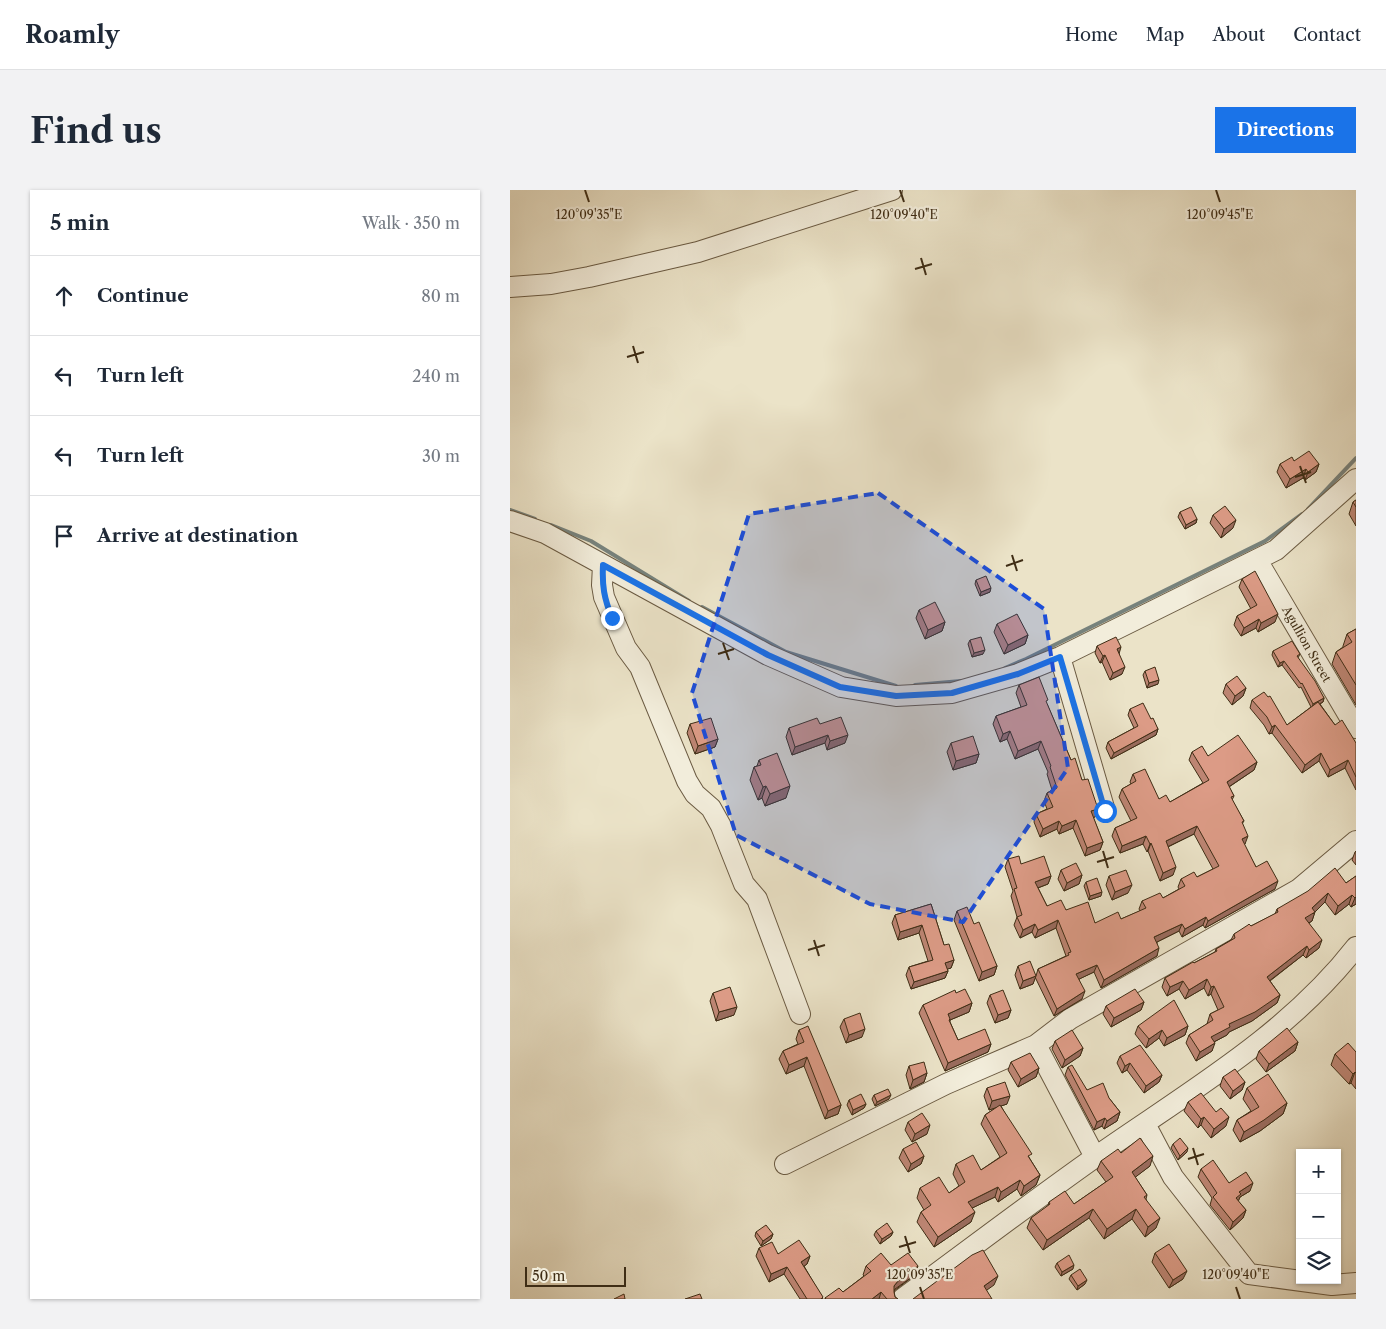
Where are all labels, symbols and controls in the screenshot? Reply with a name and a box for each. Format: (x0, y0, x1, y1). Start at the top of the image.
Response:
text: Roamly (25, 20, 119, 49)
text: Home (1065, 24, 1118, 46)
text: Map (1146, 24, 1184, 46)
text: About (1212, 24, 1265, 46)
text: Contact (1293, 24, 1361, 46)
button: Directions (1215, 107, 1356, 153)
text: Find us (30, 109, 162, 152)
text: 120°09'35"E (556, 207, 622, 222)
text: 120°09'40"E (870, 207, 938, 222)
text: 120°09'45"E (1187, 207, 1253, 222)
text: 5 min (50, 210, 110, 235)
text: Walk · 350 m (362, 213, 460, 233)
icon: ahead (50, 282, 78, 310)
text: Continue (97, 284, 189, 307)
text: 80 m (421, 286, 460, 306)
icon: left (50, 362, 78, 390)
text: Turn left (97, 364, 184, 387)
text: 240 m (412, 366, 460, 386)
icon: left (50, 442, 78, 470)
text: Turn left (97, 444, 184, 467)
text: 30 m (422, 446, 460, 466)
icon: arrive (50, 522, 78, 550)
text: Arrive at destination (97, 524, 298, 547)
street label: Agullion Street (1279, 602, 1335, 685)
route end (601, 607, 624, 630)
route start (1094, 800, 1117, 823)
map controls (1296, 1149, 1341, 1284)
button: + (1296, 1149, 1341, 1194)
button: − (1296, 1194, 1341, 1239)
button: layers (1296, 1239, 1341, 1284)
scale bar (525, 1264, 626, 1287)
text: 50 m (532, 1267, 565, 1285)
text: 120°09'35"E (887, 1267, 953, 1282)
text: 120°09'40"E (1202, 1267, 1270, 1282)

